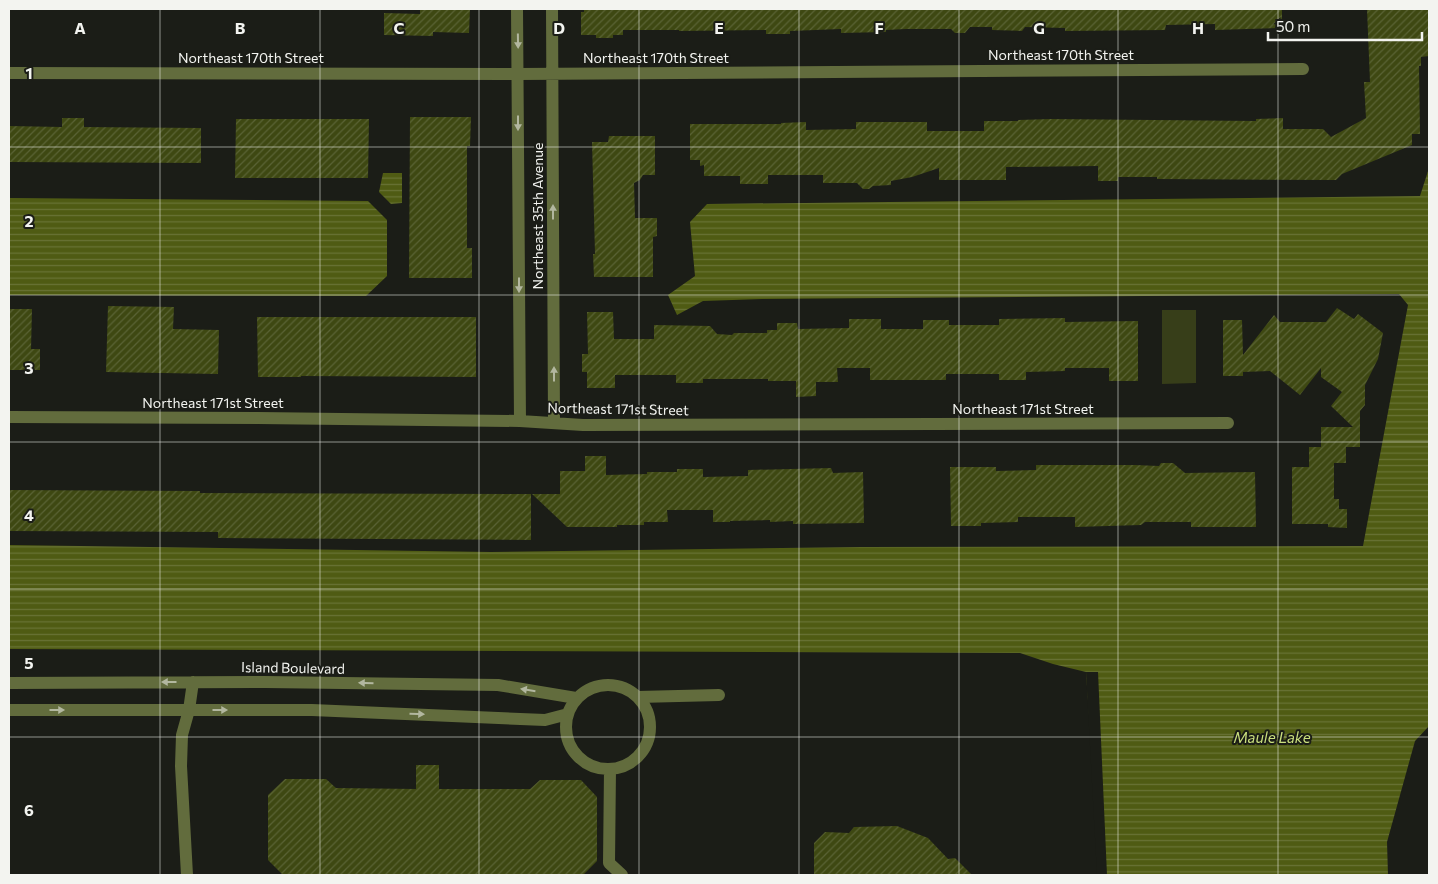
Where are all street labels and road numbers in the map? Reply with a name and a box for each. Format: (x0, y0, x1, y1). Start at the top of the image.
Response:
street label: Northeast 170th Street (988, 46, 1134, 63)
street label: Northeast 170th Street (178, 49, 324, 66)
street label: Northeast 170th Street (583, 49, 729, 66)
street label: Northeast 35th Avenue (529, 143, 546, 289)
street label: Northeast 171st Street (142, 394, 284, 411)
street label: Northeast 171st Street (547, 399, 689, 418)
street label: Northeast 171st Street (952, 400, 1094, 417)
street label: Island Boulevard (241, 658, 345, 677)

